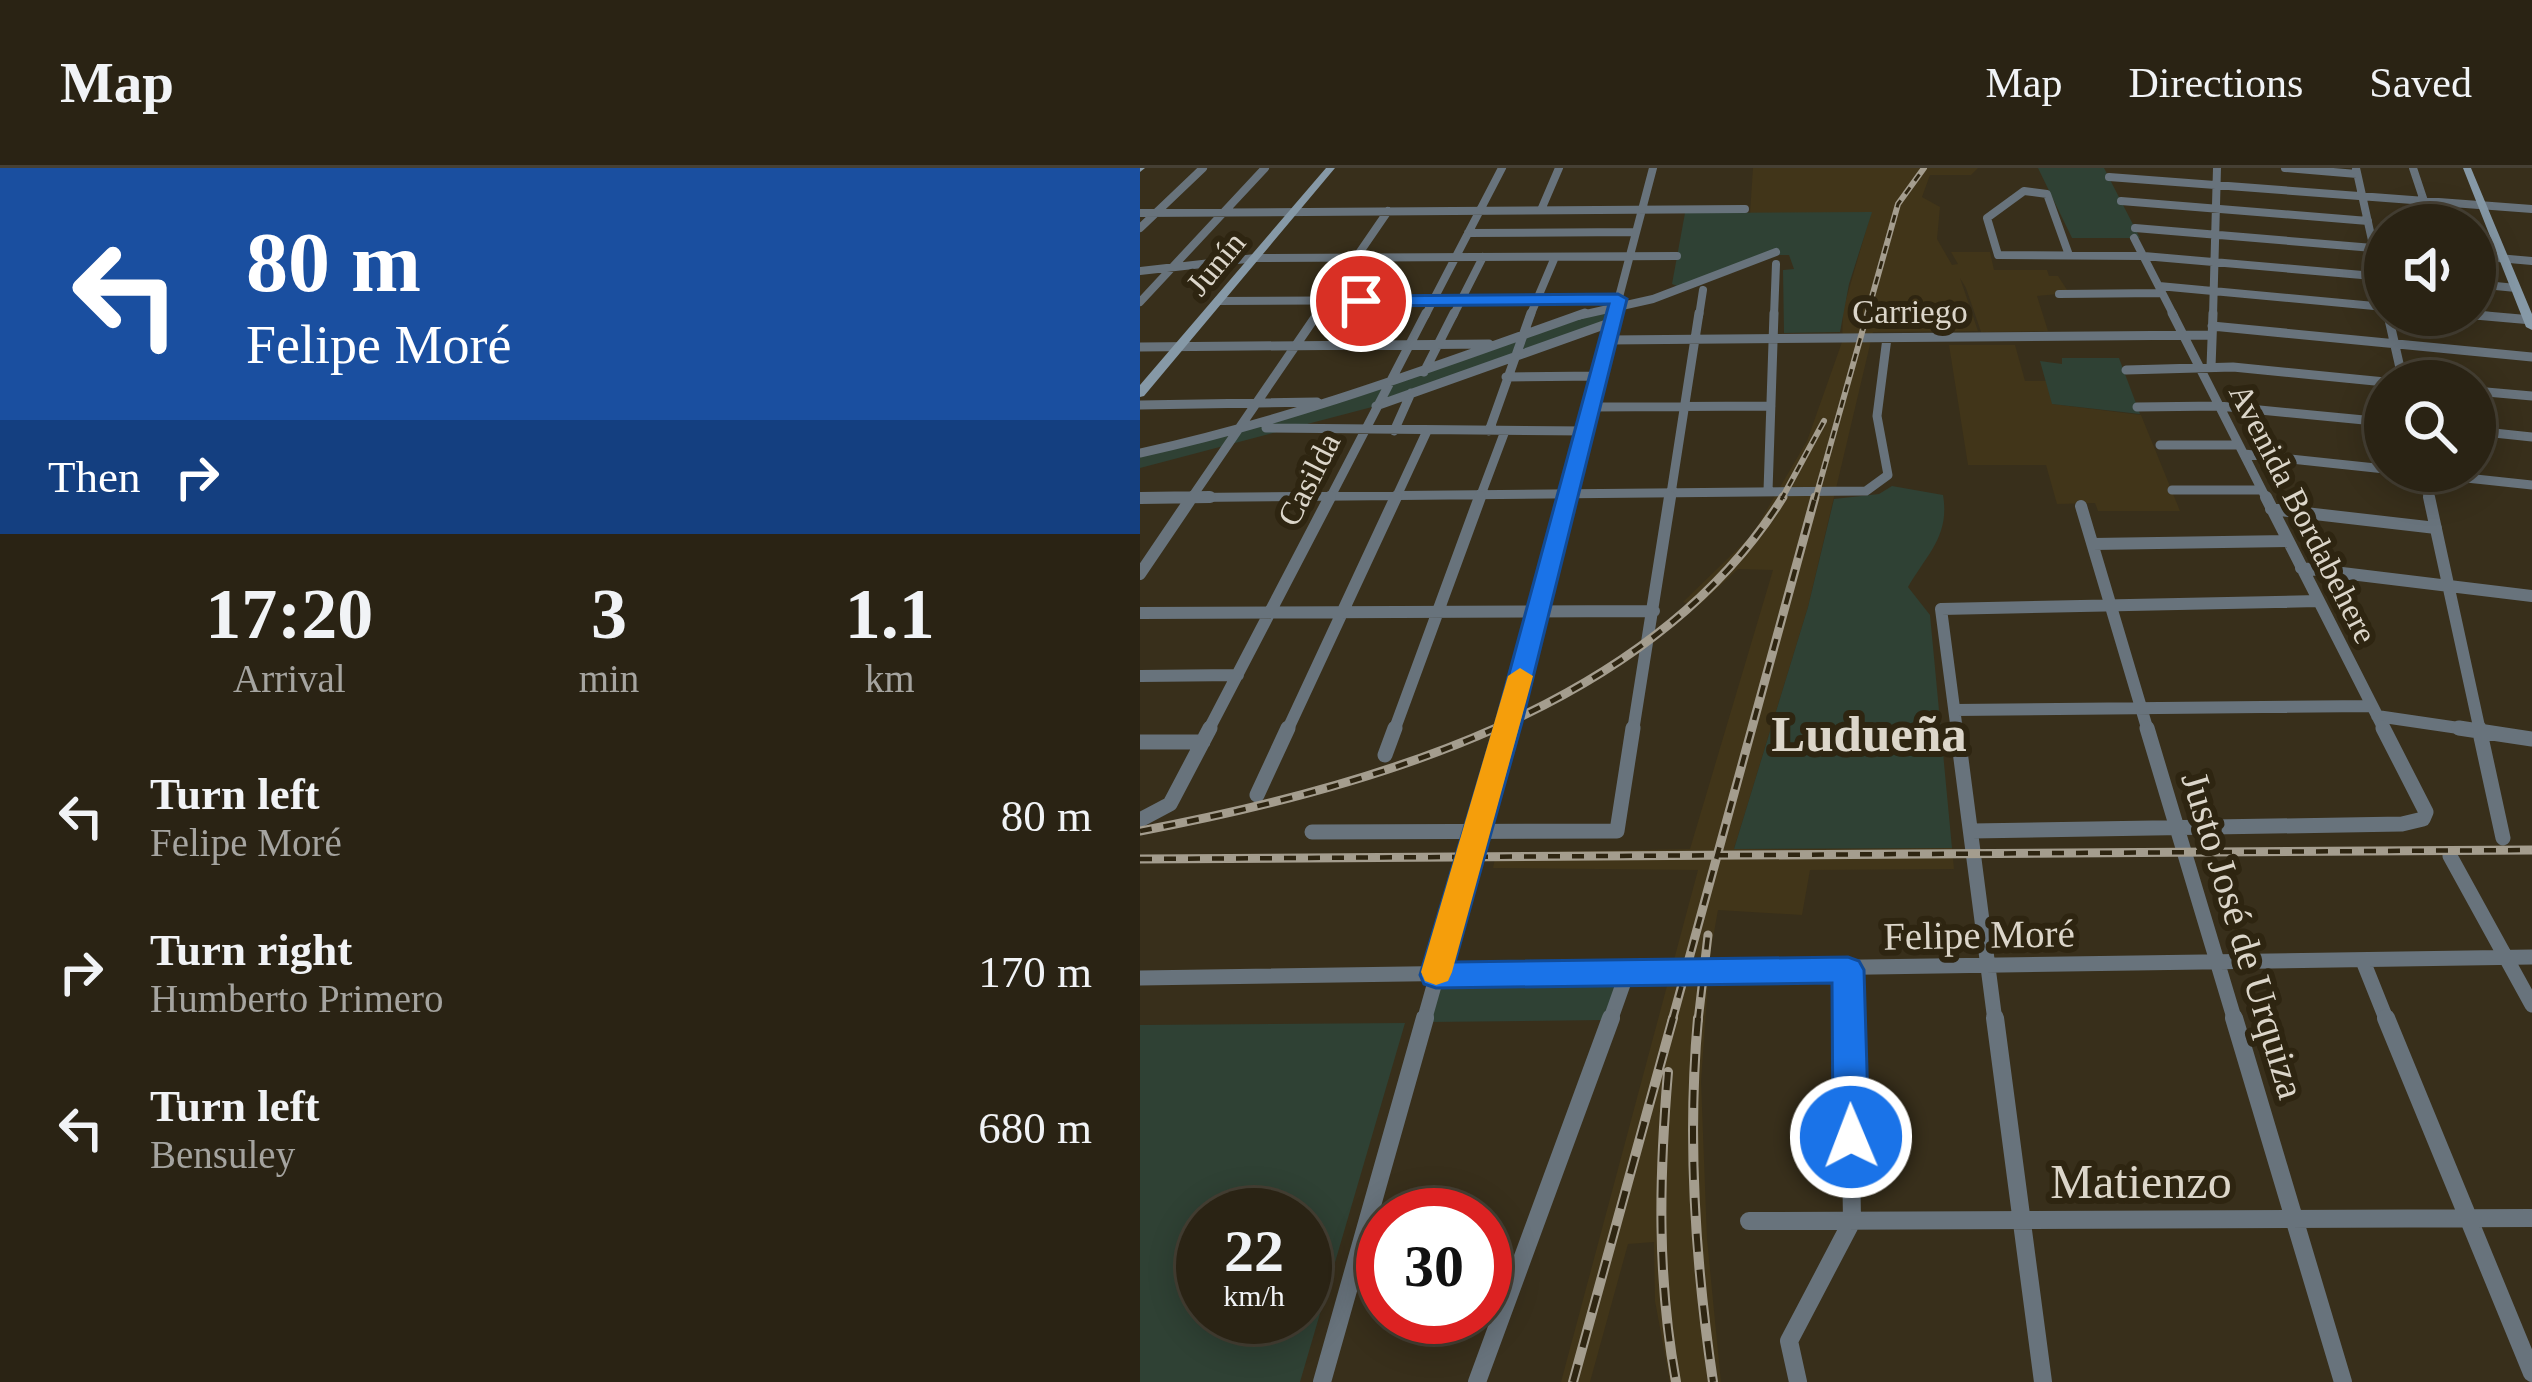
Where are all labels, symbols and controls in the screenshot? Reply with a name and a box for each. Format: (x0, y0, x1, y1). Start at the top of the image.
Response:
text: Map (60, 51, 174, 114)
text: Map (1985, 60, 2062, 106)
text: Directions (2128, 60, 2303, 106)
text: Saved (2369, 60, 2472, 106)
map controls (2364, 204, 2496, 492)
button: sound (2364, 204, 2496, 336)
icon: left (48, 216, 204, 372)
text: 80 m (246, 216, 421, 309)
street label: Junín (1179, 225, 1253, 303)
pin (1310, 250, 1412, 352)
icon: arrive (1328, 268, 1394, 334)
street label: Carriego (1852, 294, 1968, 330)
text: Felipe Moré (246, 315, 511, 375)
button: search (2364, 360, 2496, 492)
street label: Avenida Bordabehere (2222, 378, 2384, 649)
street label: Casilda (1270, 427, 1348, 532)
icon: right (164, 444, 230, 510)
text: Then (48, 452, 140, 502)
text: 17:20 (205, 574, 373, 654)
text: 3 (591, 574, 627, 654)
text: 1.1 (845, 574, 935, 654)
text: Arrival (233, 657, 346, 700)
text: min (579, 657, 639, 700)
text: km (865, 657, 915, 700)
district label: Ludueña (1771, 706, 1967, 762)
street label: Justo José de Urquiza (2172, 767, 2314, 1104)
text: Turn left (150, 769, 320, 819)
icon: left (48, 783, 114, 849)
text: 80 m (1001, 791, 1092, 841)
text: Felipe Moré (150, 821, 342, 864)
street label: Felipe Moré (1883, 911, 2075, 959)
text: Turn right (150, 925, 352, 975)
icon: right (48, 939, 114, 1005)
text: 170 m (978, 947, 1092, 997)
text: Humberto Primero (150, 977, 444, 1020)
position arrow (1788, 1074, 1914, 1200)
text: Turn left (150, 1081, 320, 1131)
icon: left (48, 1095, 114, 1161)
text: 680 m (978, 1103, 1092, 1153)
text: Bensuley (150, 1133, 295, 1176)
street label: Matienzo (2050, 1155, 2232, 1208)
speed limit sign: 30 (1356, 1188, 1512, 1344)
text: 22 (1224, 1218, 1284, 1284)
text: km/h (1223, 1279, 1285, 1312)

